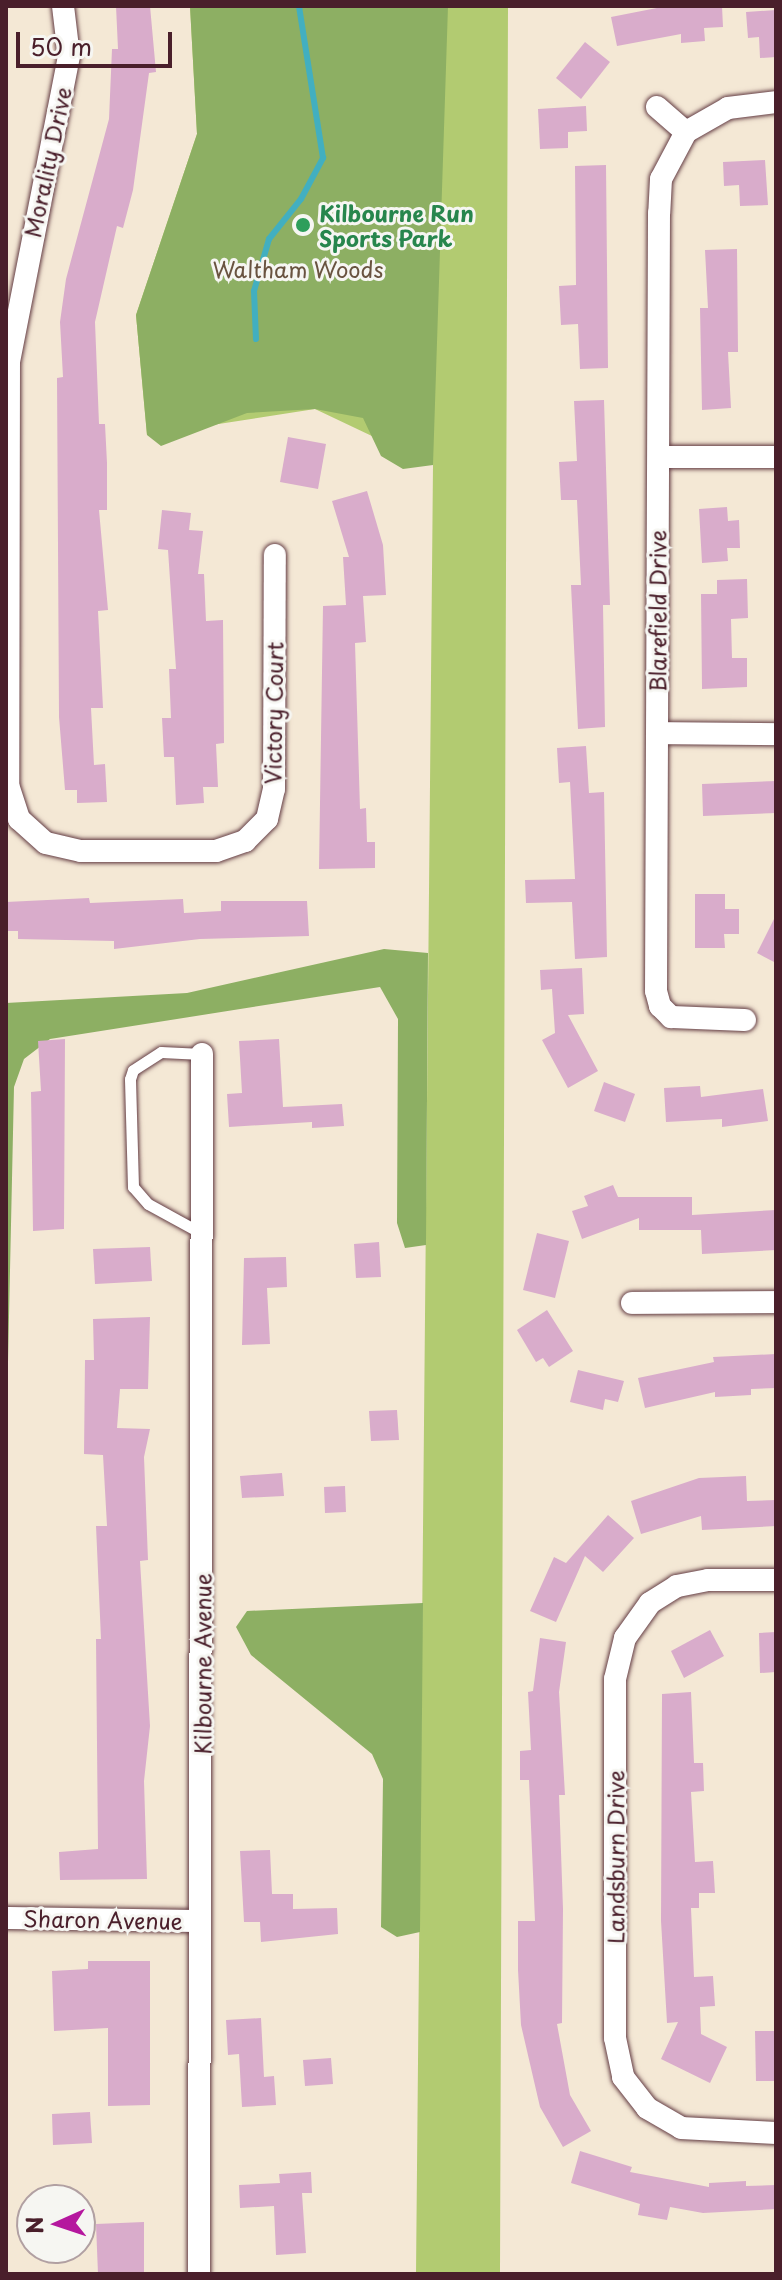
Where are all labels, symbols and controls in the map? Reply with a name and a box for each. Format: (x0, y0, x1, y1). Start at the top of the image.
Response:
scale bar (20, 16, 176, 66)
text: 50 m (30, 28, 92, 64)
street label: Morality Drive (18, 84, 76, 240)
place label: Kilbourne Run Sports Park (319, 199, 475, 250)
marker: Kilbourne Run Sports Park (294, 216, 312, 234)
park label: Waltham Woods (212, 256, 384, 282)
street label: Blarefield Drive (644, 530, 670, 692)
street label: Victory Court (259, 641, 287, 785)
street label: Kilbourne Avenue (189, 1573, 215, 1755)
street label: Landsburn Drive (602, 1769, 628, 1945)
street label: Sharon Avenue (23, 1904, 183, 1934)
north arrow (16, 2184, 96, 2264)
text: N (17, 2216, 50, 2235)

